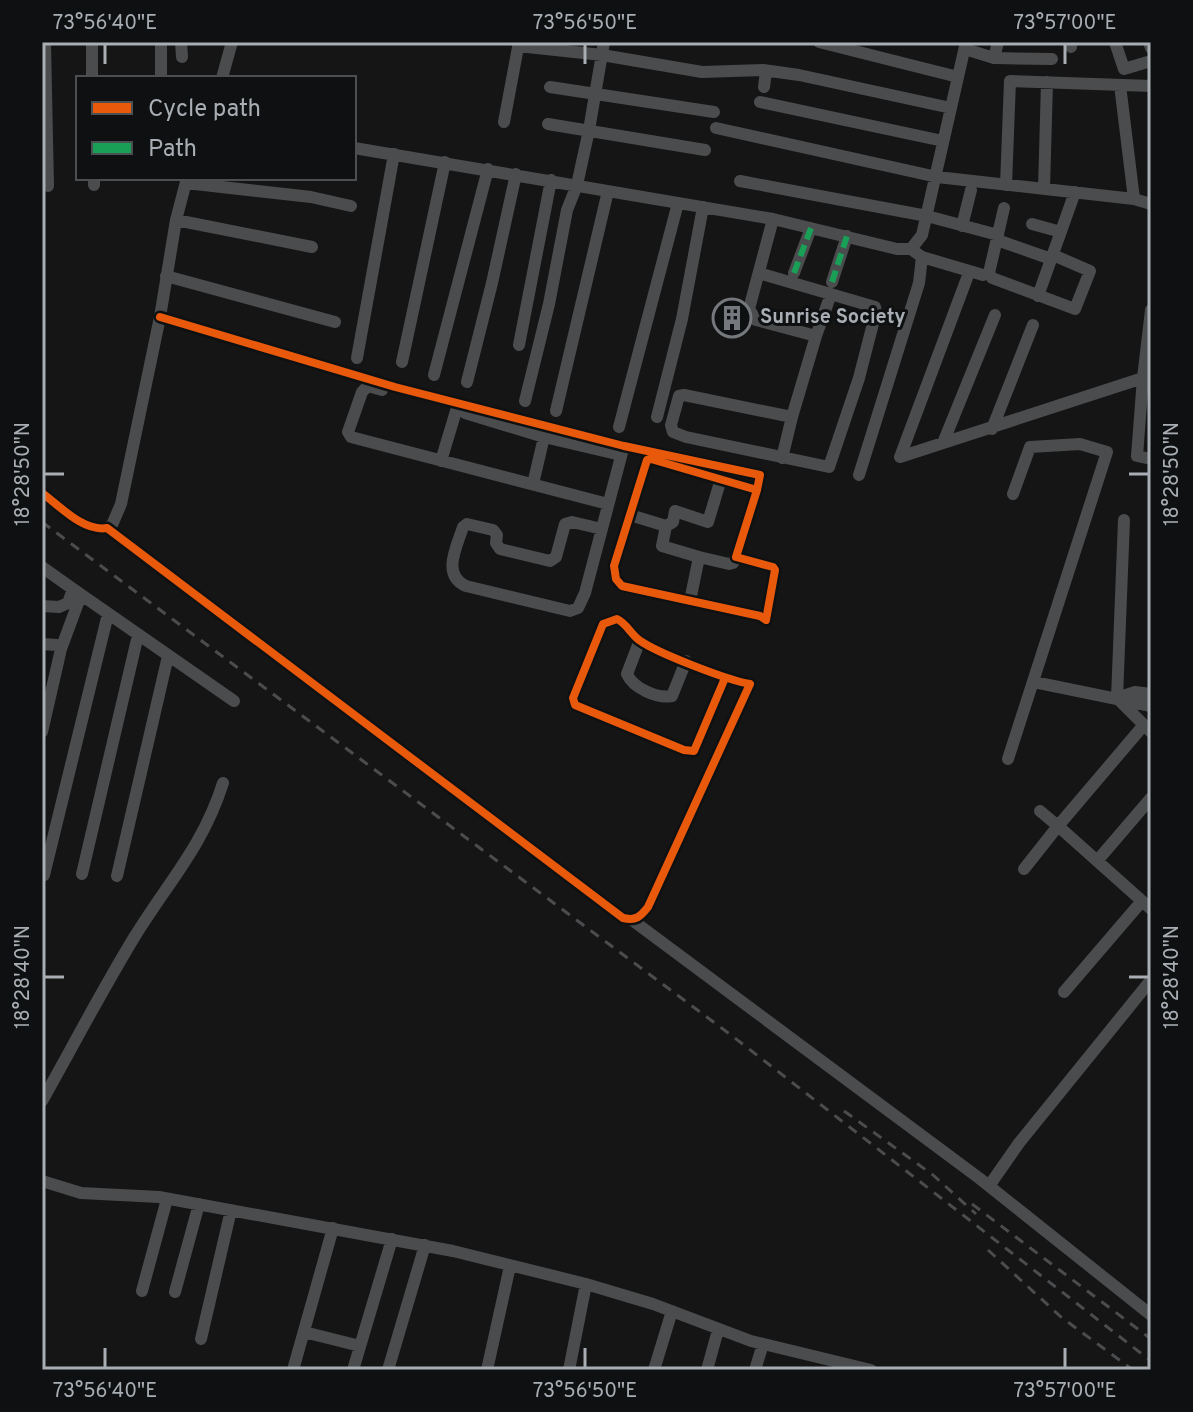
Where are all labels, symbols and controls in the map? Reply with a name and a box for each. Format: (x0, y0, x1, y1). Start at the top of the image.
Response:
text: 73°56'40"E (53, 11, 157, 37)
text: 73°56'50"E (533, 11, 637, 37)
text: 73°57'00"E (1014, 11, 1116, 37)
legend (76, 76, 356, 180)
text: Cycle path (148, 95, 261, 125)
text: Path (148, 135, 197, 165)
building icon: Sunrise Society (711, 297, 753, 339)
place label: Sunrise Society (760, 305, 906, 331)
text: 18°28'50"N (11, 422, 37, 526)
text: 18°28'50"N (1160, 422, 1186, 526)
text: 18°28'40"N (11, 925, 37, 1029)
text: 18°28'40"N (1160, 925, 1186, 1029)
text: 73°56'40"E (53, 1379, 157, 1405)
text: 73°56'50"E (533, 1379, 637, 1405)
text: 73°57'00"E (1014, 1379, 1116, 1405)

